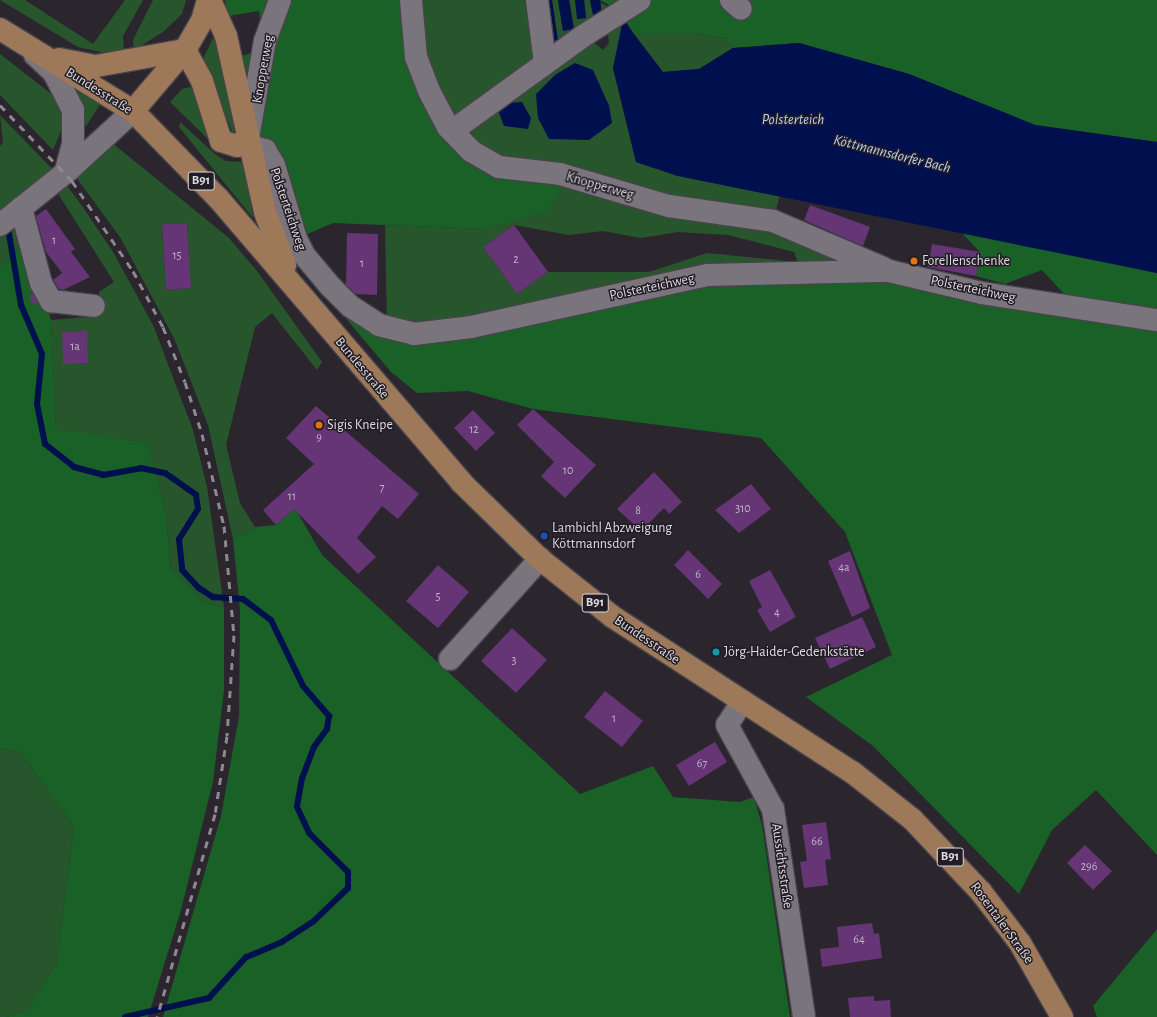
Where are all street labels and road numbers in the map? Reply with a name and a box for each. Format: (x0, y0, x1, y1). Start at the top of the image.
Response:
street label: Knopperweg (249, 33, 277, 105)
street label: Bundesstraße (63, 64, 135, 118)
street label: Polsterteichweg (266, 165, 310, 253)
street label: Knopperweg (564, 168, 636, 204)
road number: B91 (187, 170, 215, 192)
street label: Polsterteichweg (608, 270, 696, 304)
street label: Polsterteichweg (929, 272, 1017, 306)
street label: Bundesstraße (331, 334, 393, 402)
road number: B91 (581, 592, 609, 614)
street label: Bundesstraße (611, 612, 683, 668)
street label: Aussichtsstraße (768, 822, 796, 910)
road number: B91 (936, 846, 964, 868)
street label: Rosentaler Straße (967, 879, 1037, 967)

